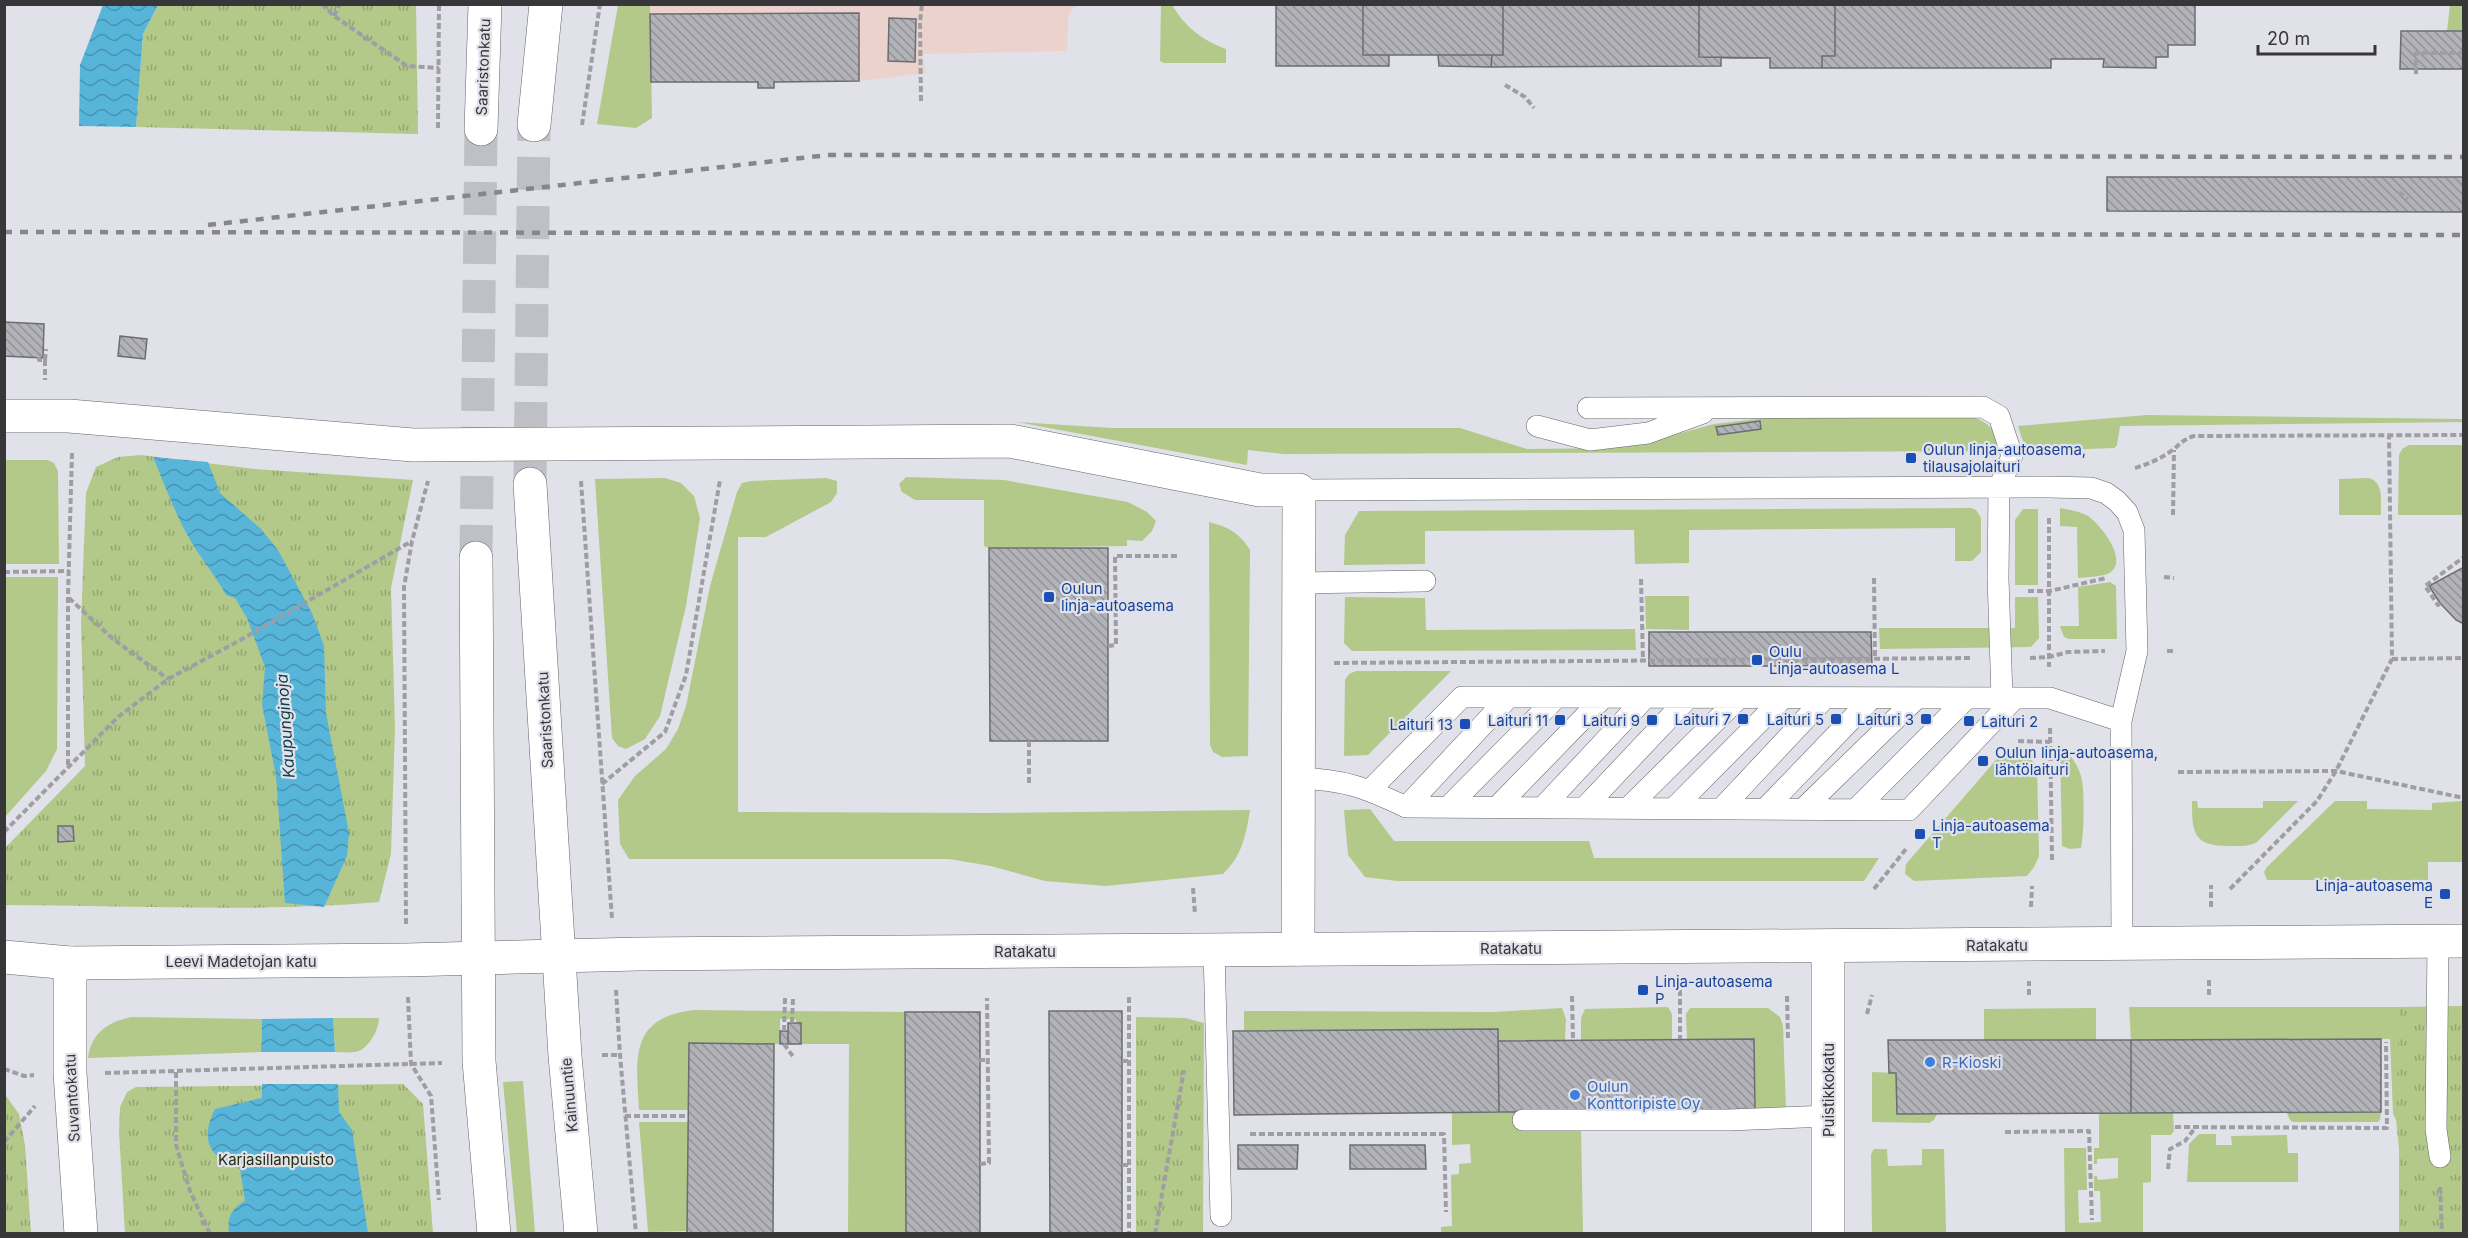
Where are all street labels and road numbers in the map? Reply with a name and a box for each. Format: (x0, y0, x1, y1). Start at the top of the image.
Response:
street label: Saaristonkatu (472, 18, 494, 116)
street label: Saaristonkatu (533, 671, 557, 769)
street label: Ratakatu (1966, 936, 2028, 955)
street label: Ratakatu (1480, 939, 1542, 958)
street label: Ratakatu (994, 942, 1056, 961)
street label: Leevi Madetojan katu (165, 952, 317, 971)
street label: Puistikkokatu (1819, 1043, 1838, 1137)
street label: Suvantokatu (60, 1053, 84, 1143)
street label: Kainuuntie (556, 1057, 582, 1133)

